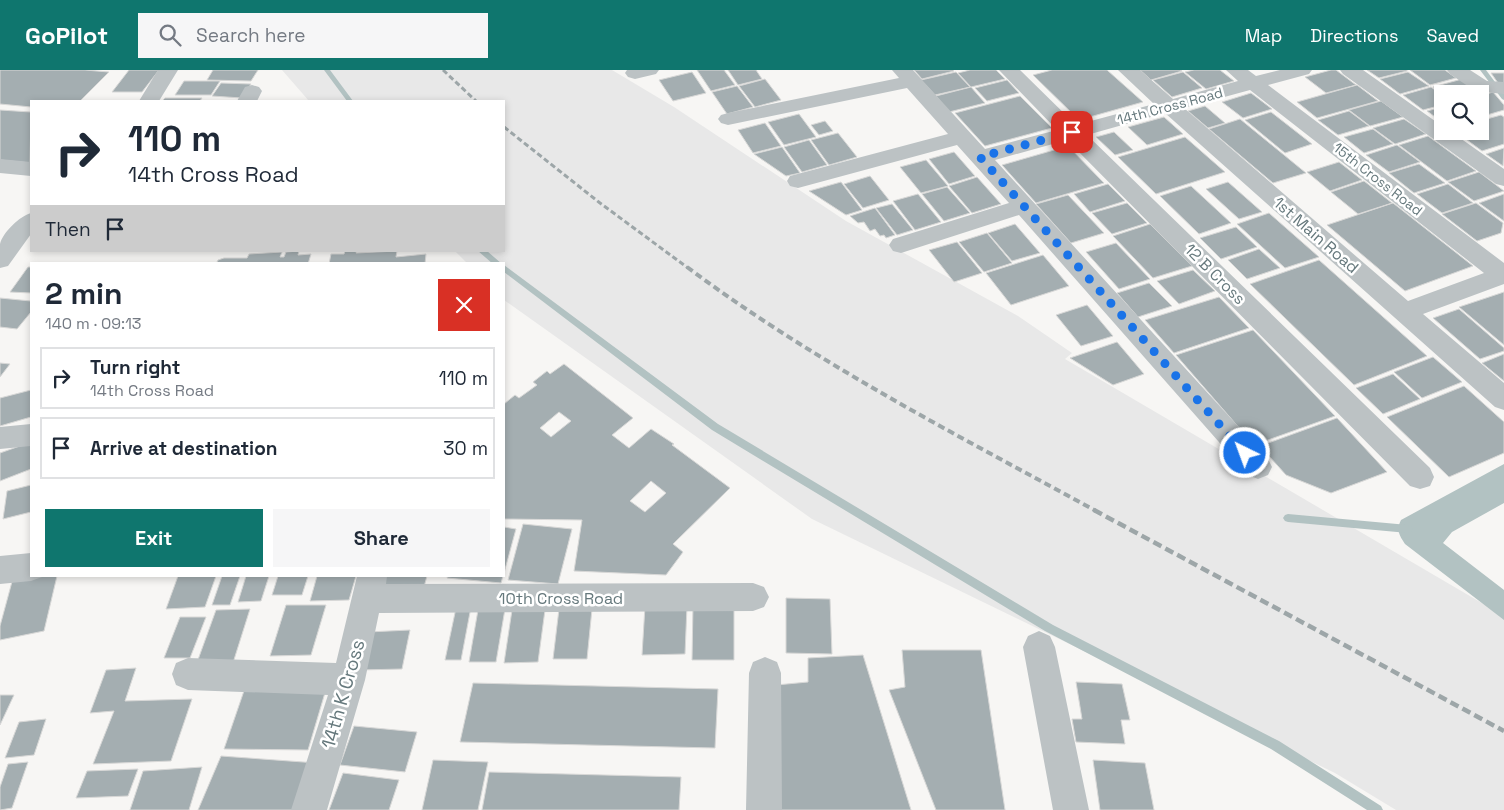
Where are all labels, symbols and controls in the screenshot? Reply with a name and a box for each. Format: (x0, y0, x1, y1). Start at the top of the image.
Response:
search box (138, 13, 488, 58)
text: GoPilot (25, 20, 108, 51)
icon: search (156, 21, 184, 49)
text: Search here (196, 23, 306, 48)
text: Map (1245, 24, 1282, 47)
text: Directions (1310, 24, 1399, 47)
text: Saved (1427, 24, 1479, 47)
street label: 14th Cross Road (1115, 83, 1225, 129)
map controls (1434, 85, 1489, 140)
button: search (1434, 85, 1489, 140)
pin (1051, 111, 1093, 153)
text: 110 m (128, 117, 221, 161)
icon: arrive (1058, 118, 1086, 146)
icon: right (45, 120, 110, 185)
street label: 15th Cross Road (1330, 139, 1426, 219)
text: 14th Cross Road (128, 160, 299, 188)
street label: 1st Main Road (1269, 192, 1363, 278)
icon: arrive (101, 215, 129, 243)
text: Then (45, 217, 91, 242)
street label: 12 B Cross (1180, 239, 1250, 309)
text: 2 min (45, 274, 123, 313)
button: close (438, 279, 490, 331)
text: 140 m · 09:13 (45, 313, 141, 334)
text: Turn right (90, 355, 180, 380)
icon: right (47, 364, 75, 392)
text: 110 m (439, 366, 488, 391)
text: 14th Cross Road (90, 380, 214, 401)
position arrow (1218, 426, 1270, 478)
icon: arrive (47, 434, 75, 462)
text: Arrive at destination (90, 436, 278, 461)
text: 30 m (443, 436, 488, 461)
button: Exit (45, 509, 263, 567)
button: Share (273, 509, 490, 567)
street label: 10th Cross Road (499, 588, 623, 609)
street label: 14th K Cross (315, 637, 371, 751)

